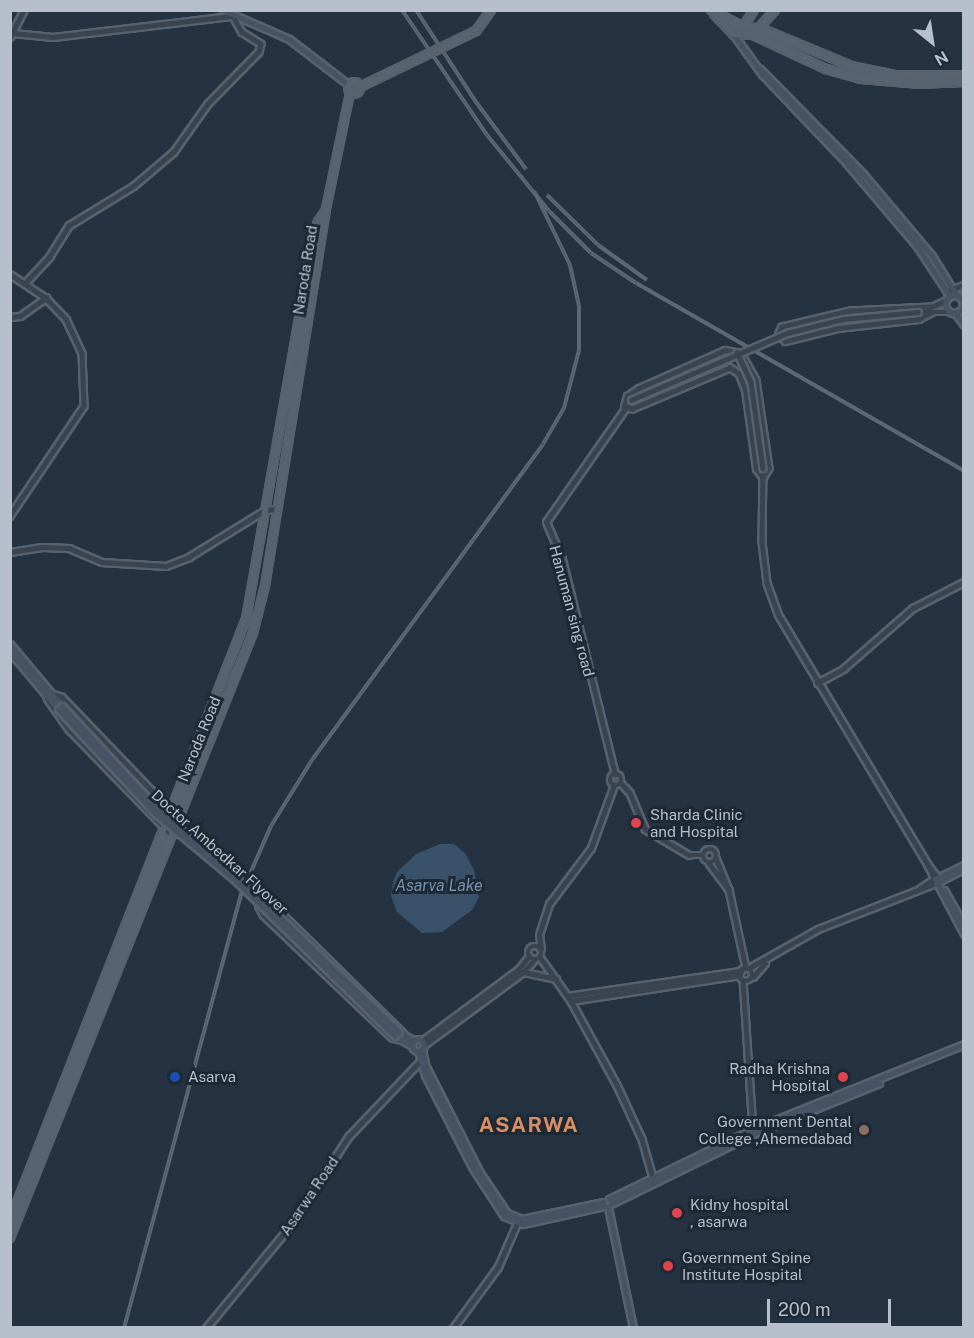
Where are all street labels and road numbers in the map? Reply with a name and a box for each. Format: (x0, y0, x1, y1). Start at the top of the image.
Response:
street label: Naroda Road (289, 224, 321, 316)
street label: Hanuman sing road (546, 543, 598, 679)
street label: Naroda Road (174, 694, 224, 784)
street label: Doctor Ambedkar Flyover (148, 786, 292, 918)
street label: Asarwa Road (276, 1153, 342, 1239)

